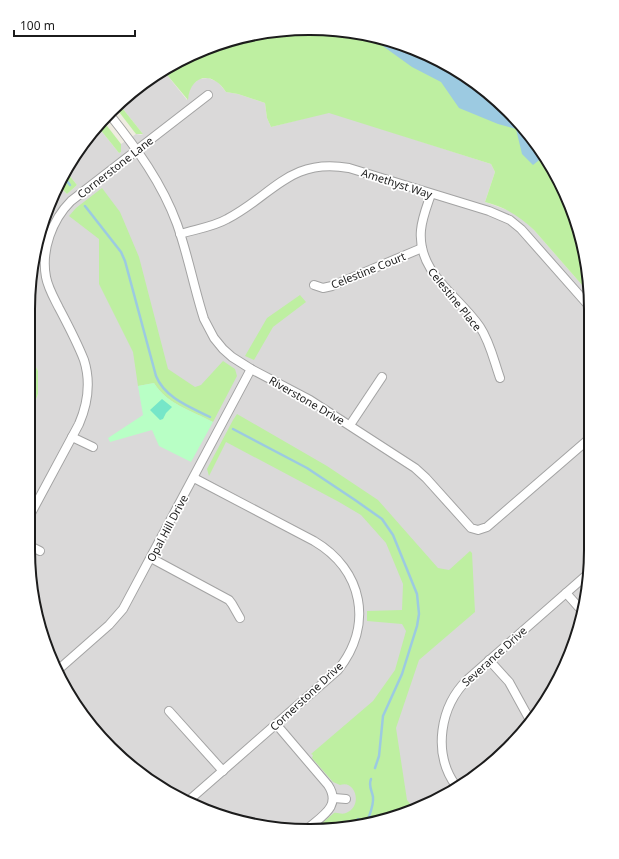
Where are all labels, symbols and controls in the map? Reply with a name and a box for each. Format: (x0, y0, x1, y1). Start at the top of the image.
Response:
scale bar (14, 12, 135, 38)
text: 100 m (20, 17, 55, 34)
street label: Cornerstone Lane (74, 133, 156, 201)
street label: Amethyst Way (360, 164, 435, 202)
street label: Celestine Court (329, 248, 407, 292)
street label: Celestine Place (425, 264, 485, 334)
street label: Riverstone Drive (266, 372, 348, 428)
street label: Opal Hill Drive (143, 492, 191, 564)
street label: Severance Drive (458, 623, 530, 689)
street label: Cornerstone Drive (266, 658, 346, 734)

